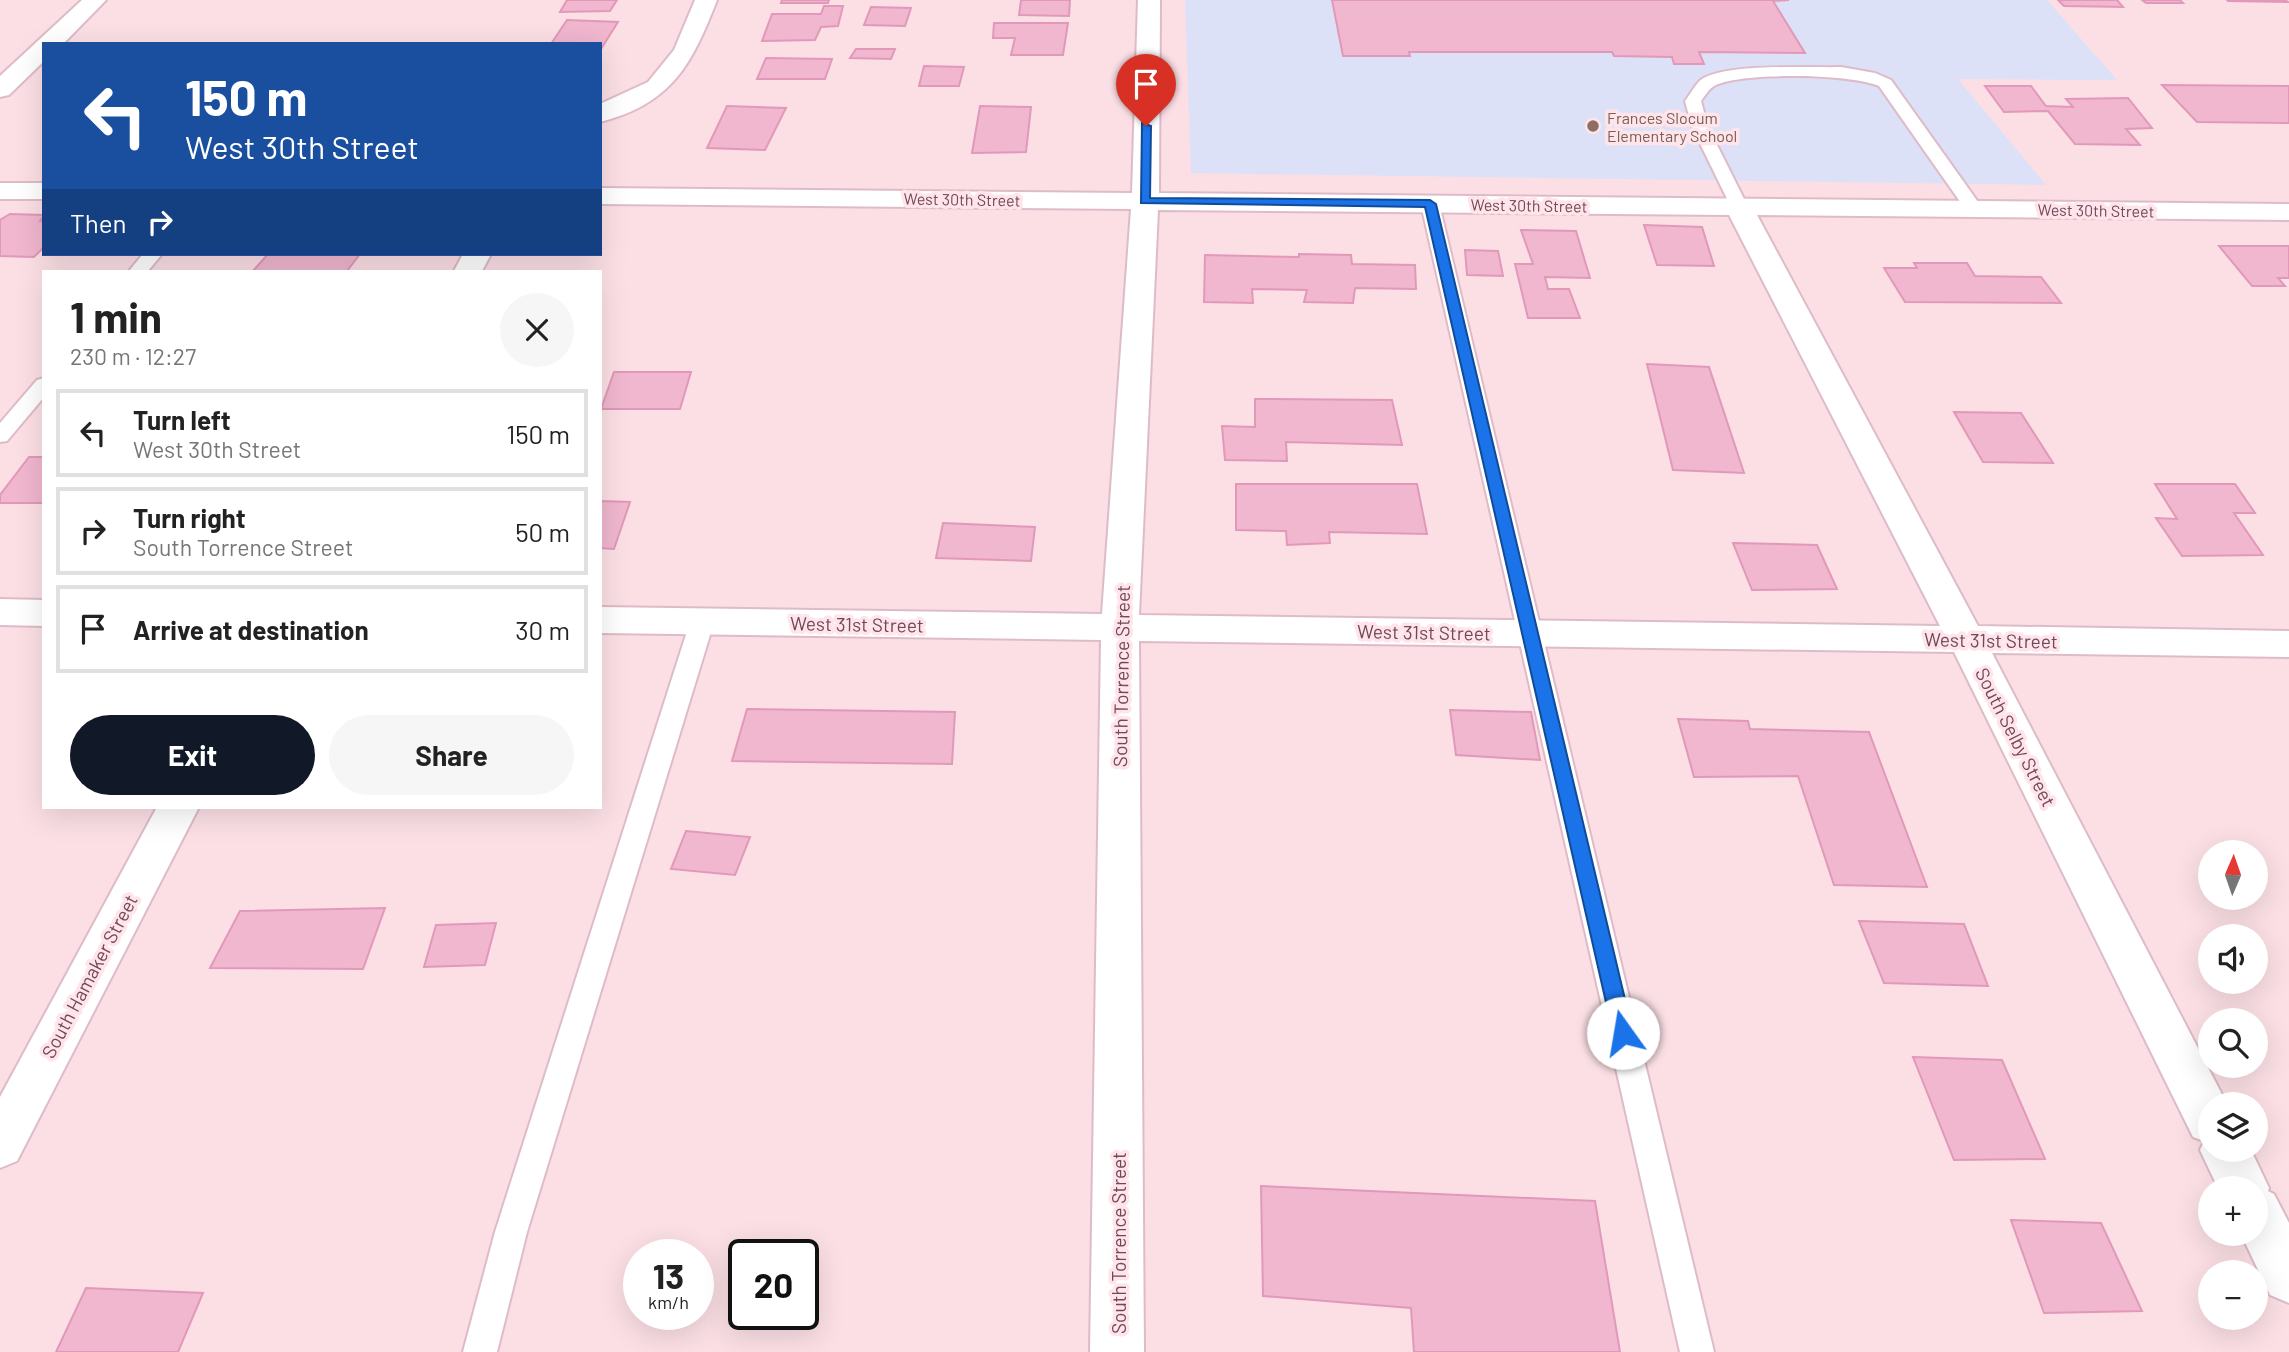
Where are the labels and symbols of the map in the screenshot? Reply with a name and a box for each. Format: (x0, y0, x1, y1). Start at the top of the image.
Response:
pin (1116, 54, 1176, 126)
place label: Frances Slocum Elementary School (1607, 108, 1737, 145)
marker: Frances Slocum Elementary School (1585, 118, 1601, 134)
street label: West 30th Street (903, 188, 1021, 210)
street label: West 30th Street (1470, 194, 1588, 216)
street label: West 30th Street (2037, 199, 2155, 221)
street label: South Torrence Street (1108, 585, 1134, 767)
street label: West 31st Street (790, 611, 924, 637)
street label: West 31st Street (1357, 619, 1491, 645)
street label: West 31st Street (1924, 627, 2058, 653)
street label: South Selby Street (1971, 664, 2061, 810)
north arrow (2198, 840, 2268, 910)
street label: South Hamaker Street (36, 890, 142, 1062)
position arrow (1586, 996, 1660, 1070)
street label: South Torrence Street (1107, 1152, 1130, 1334)
speed limit sign: 20 (728, 1239, 819, 1330)

